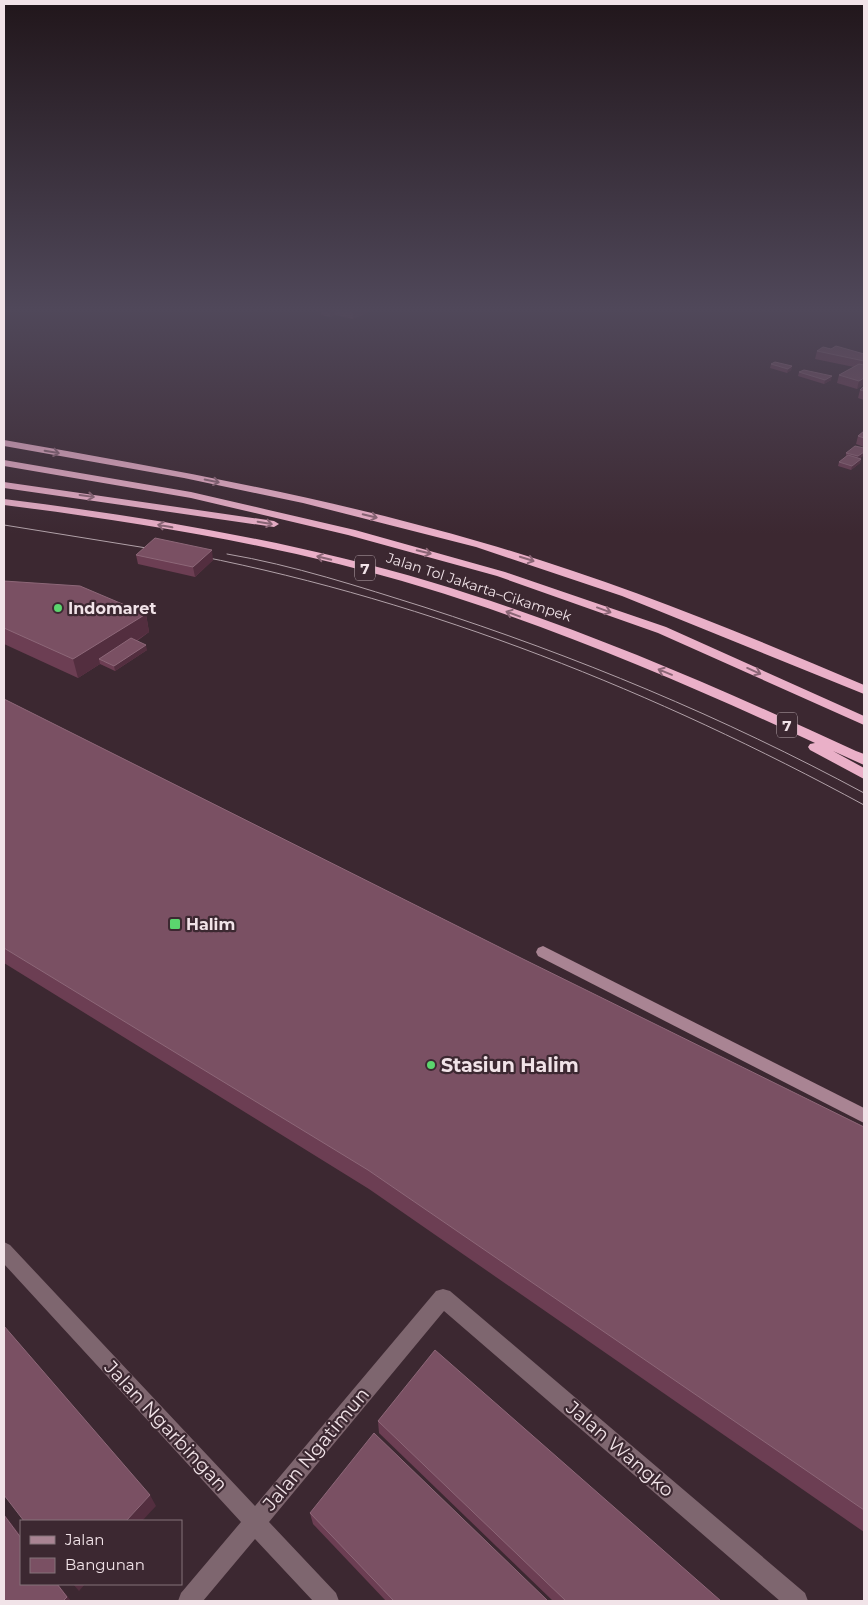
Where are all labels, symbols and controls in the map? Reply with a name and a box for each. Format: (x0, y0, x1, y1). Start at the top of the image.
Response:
one-way arrow (43, 447, 59, 457)
one-way arrow (203, 477, 219, 486)
one-way arrow (78, 492, 94, 502)
one-way arrow (362, 512, 378, 521)
one-way arrow (256, 518, 272, 528)
one-way arrow (157, 521, 173, 531)
street label: Jalan Tol Jakarta–Cikampek (383, 548, 574, 626)
one-way arrow (415, 548, 431, 557)
one-way arrow (317, 553, 333, 562)
one-way arrow (519, 555, 535, 565)
road number: 7 (355, 556, 375, 580)
place label: Indomaret (68, 599, 156, 618)
marker: Indomaret (52, 602, 64, 614)
one-way arrow (596, 605, 612, 615)
one-way arrow (506, 609, 522, 618)
one-way arrow (658, 667, 673, 676)
one-way arrow (746, 667, 761, 677)
road number: 7 (777, 712, 797, 738)
place label: Halim (186, 915, 235, 934)
marker: Halim (168, 917, 182, 931)
place label: Stasiun Halim (441, 1054, 579, 1077)
marker: Stasiun Halim (425, 1059, 437, 1071)
street label: Jalan Ngarbingan (99, 1355, 232, 1496)
street label: Jalan Ngatimun (257, 1383, 374, 1516)
street label: Jalan Wangko (561, 1395, 679, 1502)
legend (20, 1520, 182, 1585)
text: Jalan (64, 1530, 104, 1549)
text: Bangunan (65, 1555, 145, 1574)

